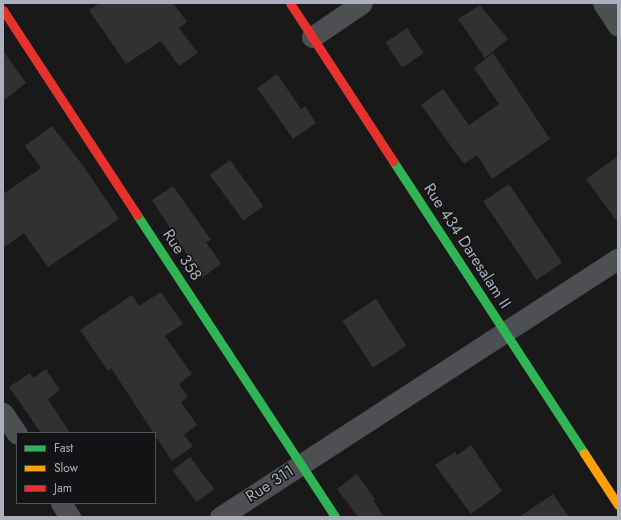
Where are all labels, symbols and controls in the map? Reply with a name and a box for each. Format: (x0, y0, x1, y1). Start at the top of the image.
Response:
street label: Rue 434 Daresalam II (419, 180, 515, 312)
street label: Rue 358 (158, 226, 206, 284)
legend (16, 432, 156, 504)
text: Fast (54, 439, 73, 457)
text: Slow (54, 459, 78, 477)
street label: Rue 311 (242, 461, 298, 507)
text: Jam (54, 479, 72, 497)

